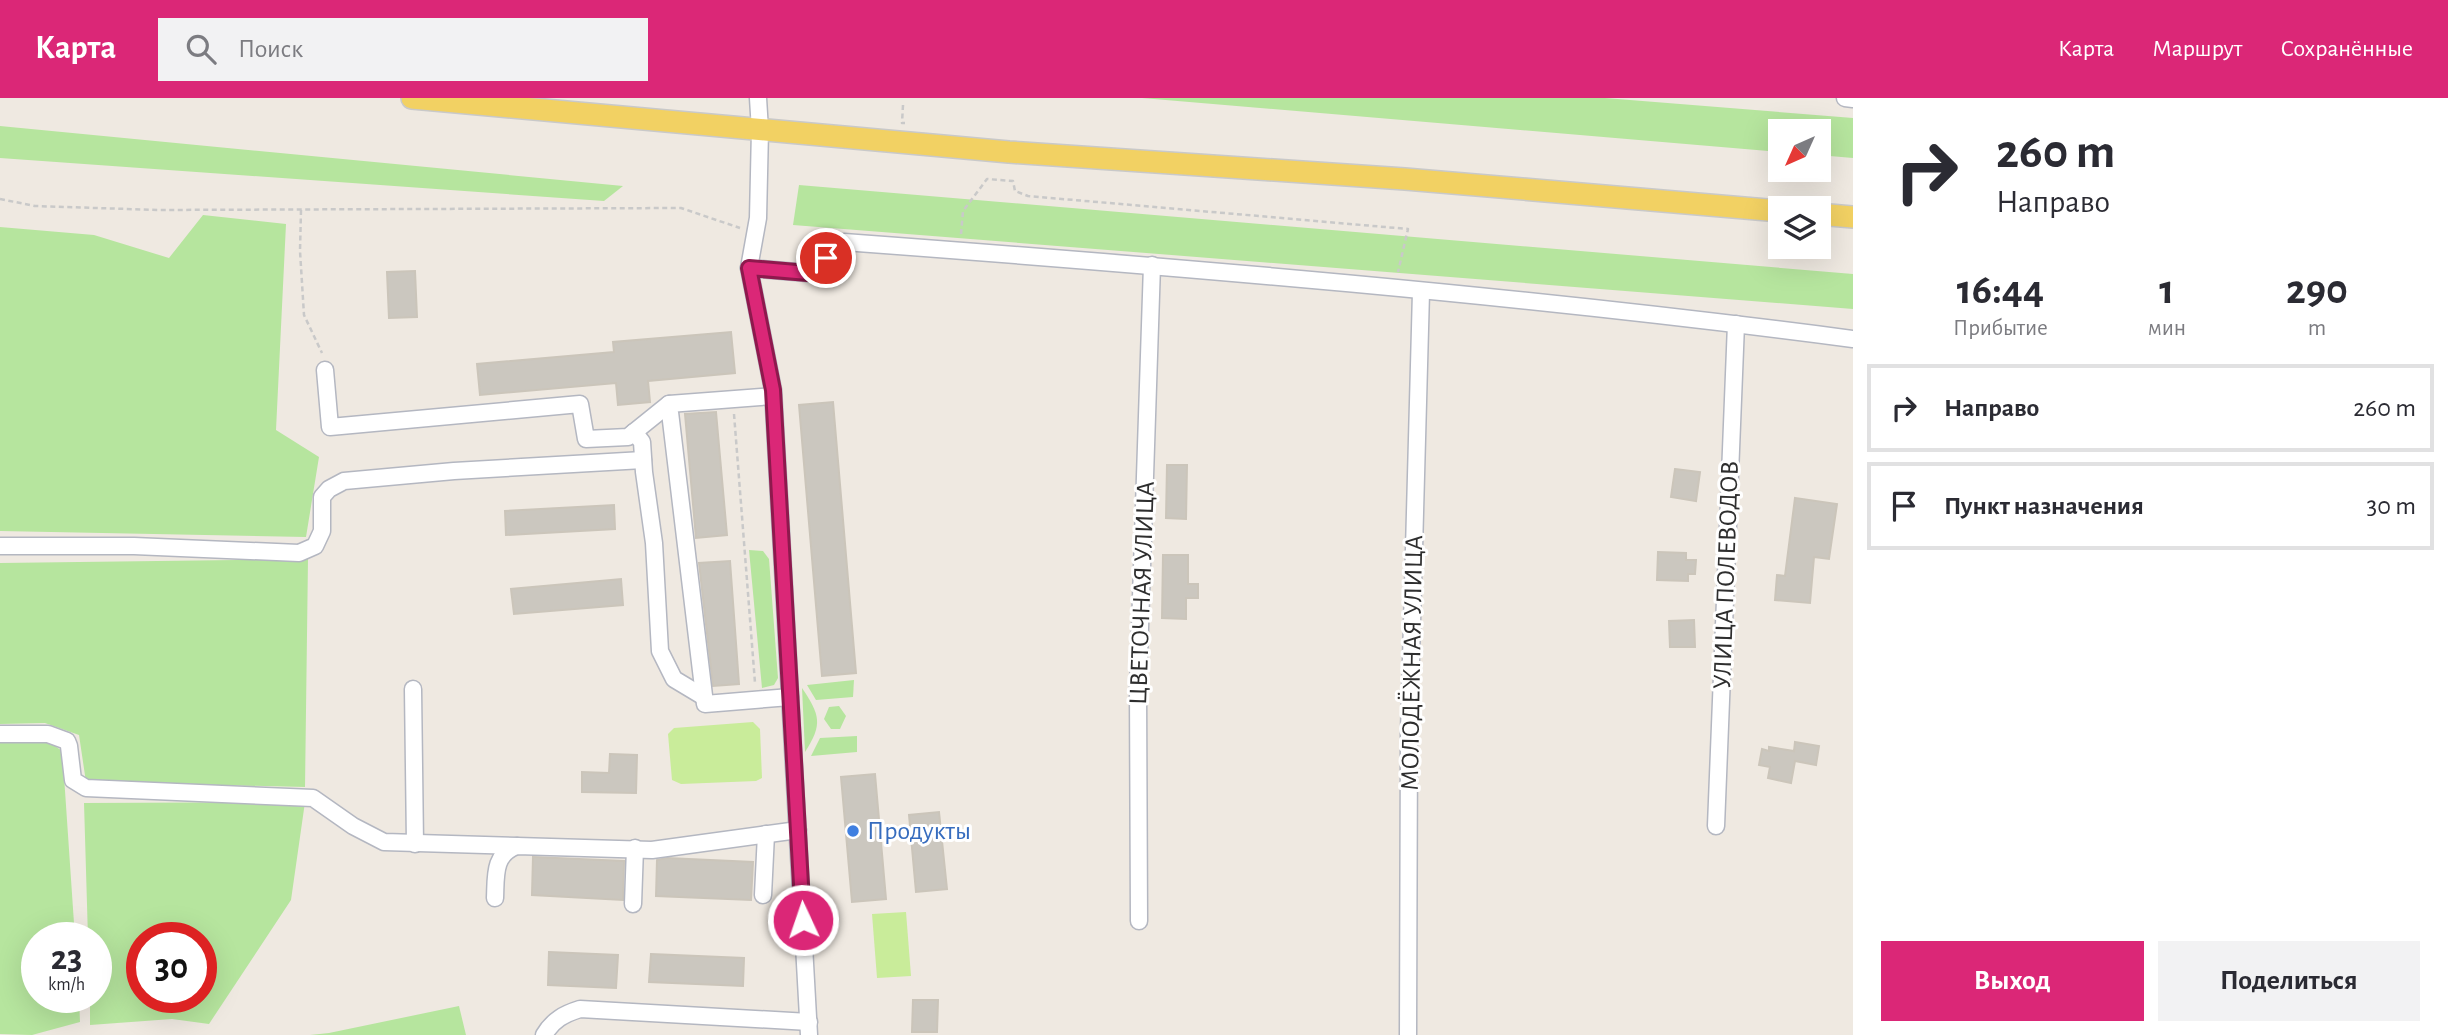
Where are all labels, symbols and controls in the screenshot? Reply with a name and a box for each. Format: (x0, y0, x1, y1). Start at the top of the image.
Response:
search box (158, 18, 648, 81)
icon: search (182, 30, 220, 68)
text: Карта (35, 32, 116, 65)
text: Поиск (238, 36, 303, 62)
text: Карта (2058, 37, 2114, 61)
text: Маршрут (2152, 37, 2242, 61)
text: Сохранённые (2280, 37, 2413, 61)
north arrow (1768, 119, 1830, 182)
map controls (1768, 119, 1831, 259)
icon: right (1881, 126, 1972, 217)
text: 260 m (1996, 128, 2115, 177)
text: Направо (1996, 186, 2110, 218)
button: layers (1768, 196, 1831, 259)
pin (796, 228, 856, 288)
icon: arrive (807, 239, 845, 277)
text: 16:44 (1957, 269, 2044, 311)
text: 1 (2159, 269, 2174, 311)
text: 290 (2286, 269, 2348, 311)
text: Прибытие (1953, 317, 2048, 340)
text: мин (2148, 317, 2186, 340)
text: m (2308, 317, 2326, 340)
icon: right (1885, 389, 1923, 427)
text: Направо (1944, 395, 2039, 421)
text: 260 m (2353, 395, 2416, 421)
street label: УЛИЦА ПОЛЕВОДОВ (1709, 460, 1743, 690)
street label: ЦВЕТОЧНАЯ УЛИЦА (1125, 481, 1159, 705)
icon: arrive (1885, 487, 1923, 525)
text: Пункт назначения (1944, 493, 2144, 519)
text: 30 m (2366, 493, 2416, 519)
street label: МОЛОДЁЖНАЯ УЛИЦА (1396, 535, 1427, 791)
place label: Продукты (867, 818, 971, 844)
marker: Продукты (845, 823, 861, 839)
position arrow (766, 883, 840, 957)
speed limit sign: 30 (126, 922, 217, 1013)
text: 23 (51, 941, 82, 976)
button: Выход (1881, 941, 2144, 1021)
button: Поделиться (2158, 941, 2420, 1021)
text: km/h (48, 976, 85, 994)

